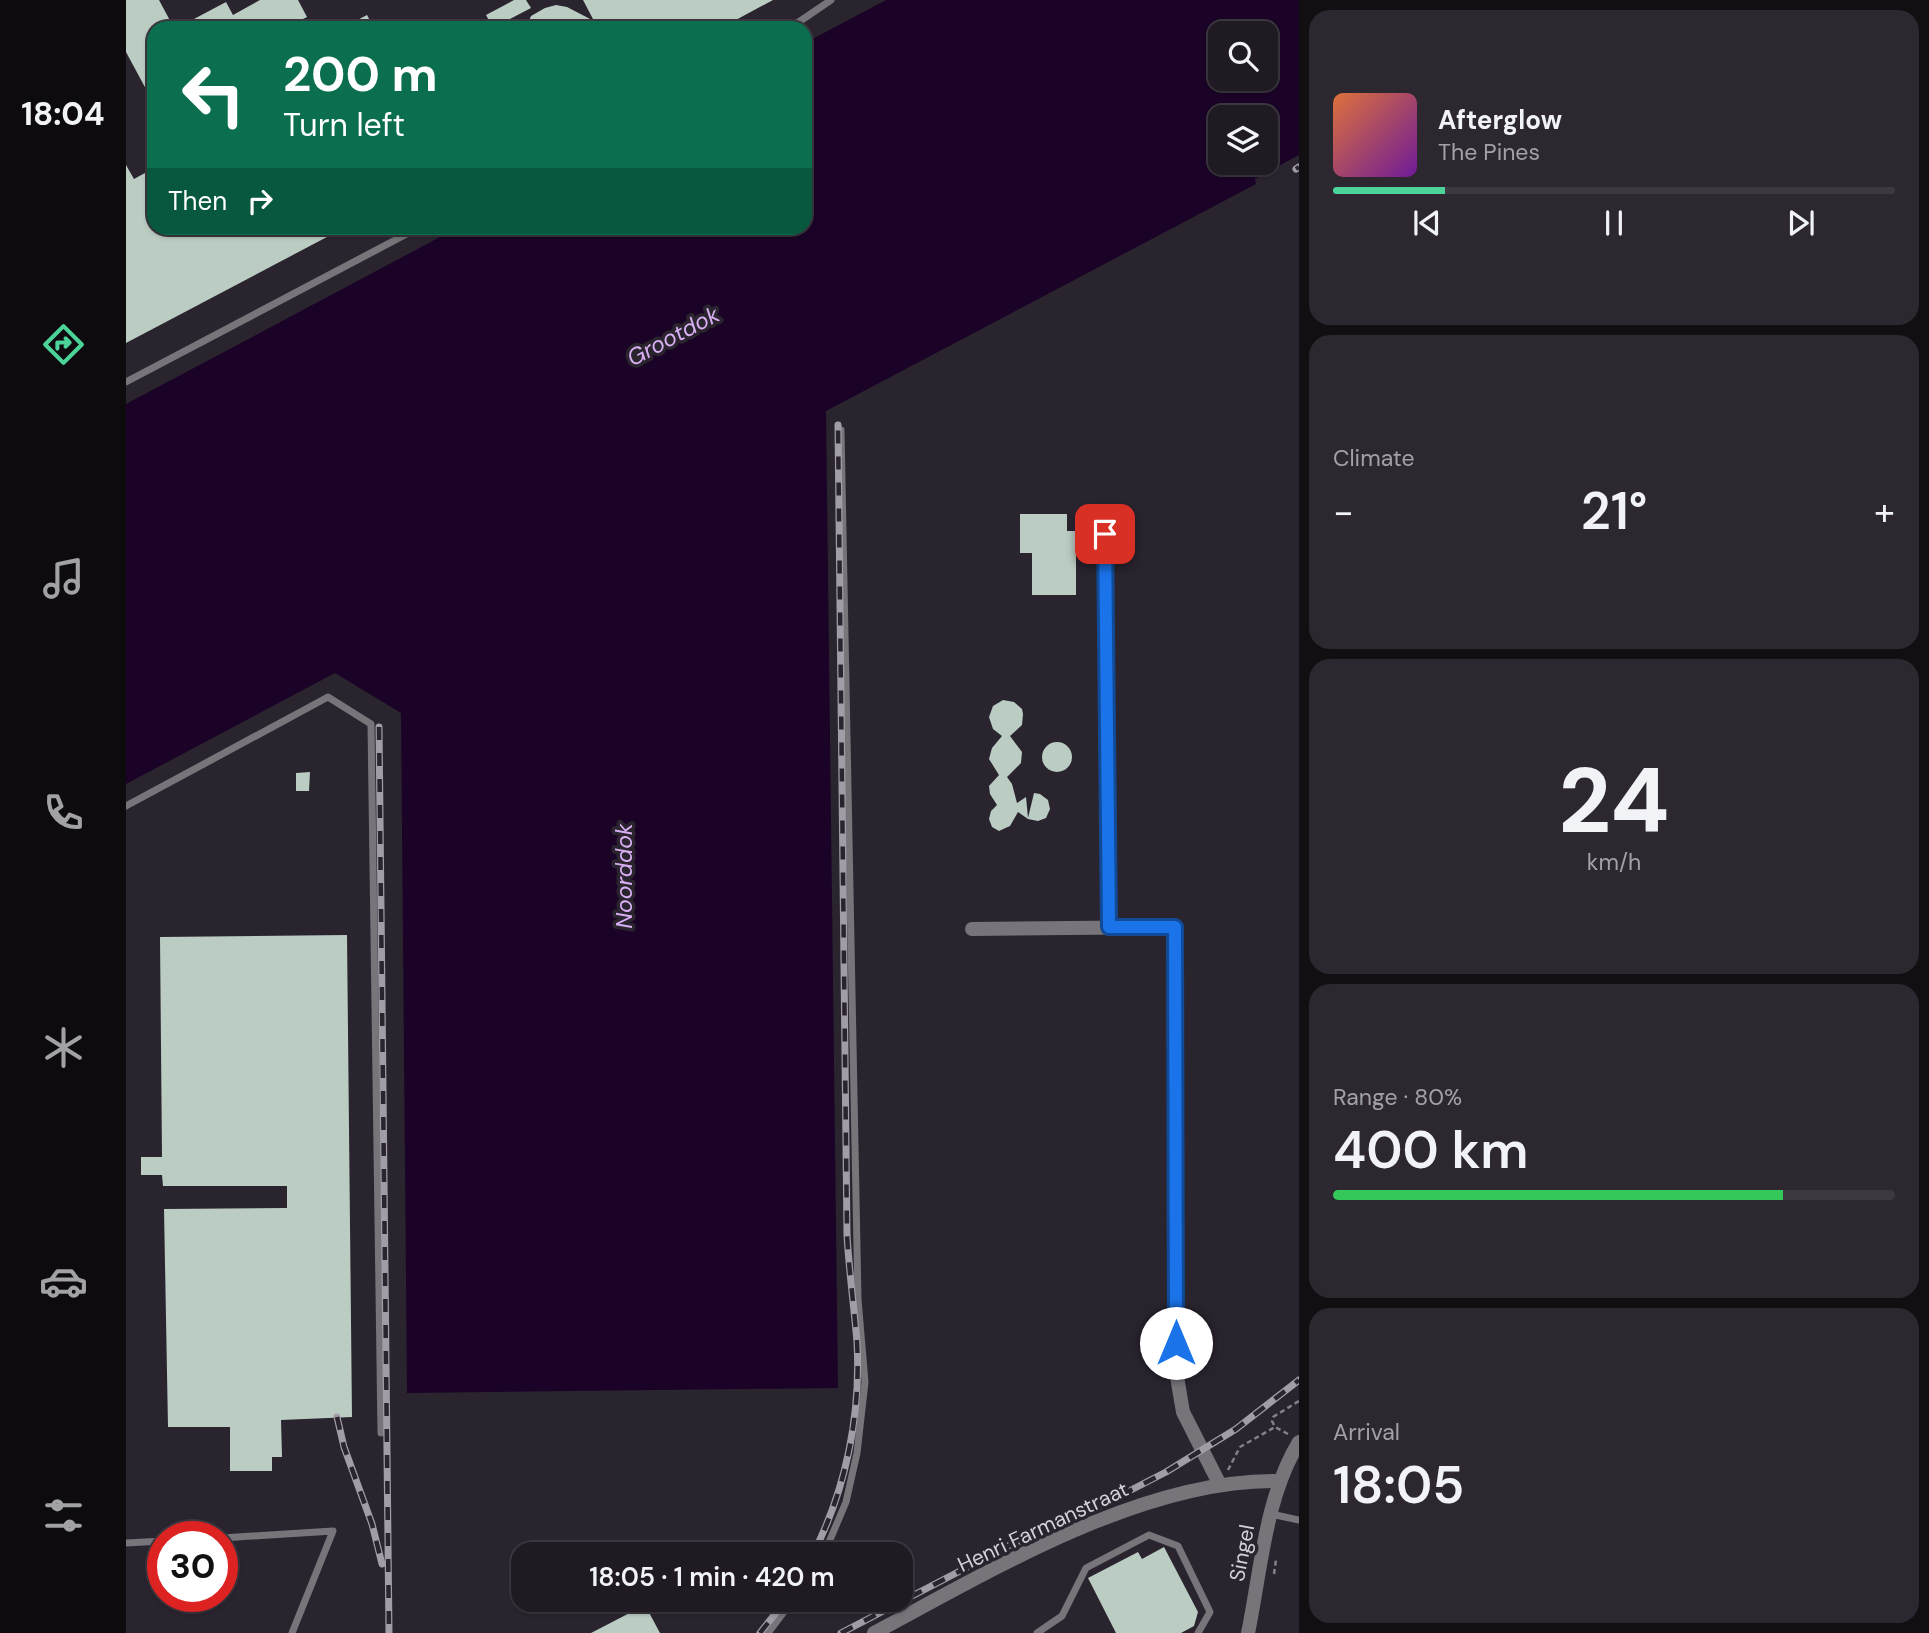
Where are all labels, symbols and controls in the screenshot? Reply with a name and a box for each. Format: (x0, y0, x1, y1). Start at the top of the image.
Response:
map controls (1208, 21, 1278, 175)
button: search (1208, 21, 1278, 91)
text: 200 m (283, 42, 438, 106)
icon: left (168, 49, 259, 140)
text: 18:04 (21, 93, 105, 135)
text: Afterglow (1438, 103, 1562, 137)
text: Turn left (283, 104, 405, 146)
button: layers (1208, 105, 1278, 175)
text: The Pines (1438, 137, 1540, 167)
icon: right (241, 182, 279, 220)
text: Then (168, 184, 227, 218)
icon: previous (1408, 204, 1446, 242)
icon: pause (1595, 204, 1633, 242)
icon: next (1782, 204, 1820, 242)
water label: Grootdok (621, 299, 725, 373)
icon: directions (39, 320, 88, 369)
text: Climate (1333, 443, 1415, 473)
text: 21° (1581, 477, 1647, 545)
text: − (1333, 487, 1354, 537)
text: + (1874, 487, 1895, 537)
pin (1075, 504, 1135, 564)
icon: arrive (1086, 515, 1124, 553)
icon: music (39, 554, 88, 603)
text: 24 (1558, 742, 1670, 860)
icon: phone (39, 788, 88, 837)
water label: Noorddok (609, 823, 639, 929)
text: km/h (1587, 847, 1641, 877)
icon: climate (39, 1023, 88, 1072)
text: Range · 80% (1333, 1082, 1462, 1112)
text: 400 km (1333, 1116, 1529, 1184)
icon: car (39, 1257, 88, 1306)
position arrow (1139, 1306, 1213, 1380)
text: Arrival (1333, 1417, 1400, 1447)
text: 18:05 (1333, 1451, 1464, 1519)
street label: Henri Farmanstraat (953, 1475, 1133, 1579)
icon: filters (39, 1491, 88, 1540)
speed limit sign: 30 (147, 1521, 238, 1612)
street label: Singel (1223, 1522, 1261, 1584)
text: 18:05 · 1 min · 420 m (589, 1560, 835, 1594)

